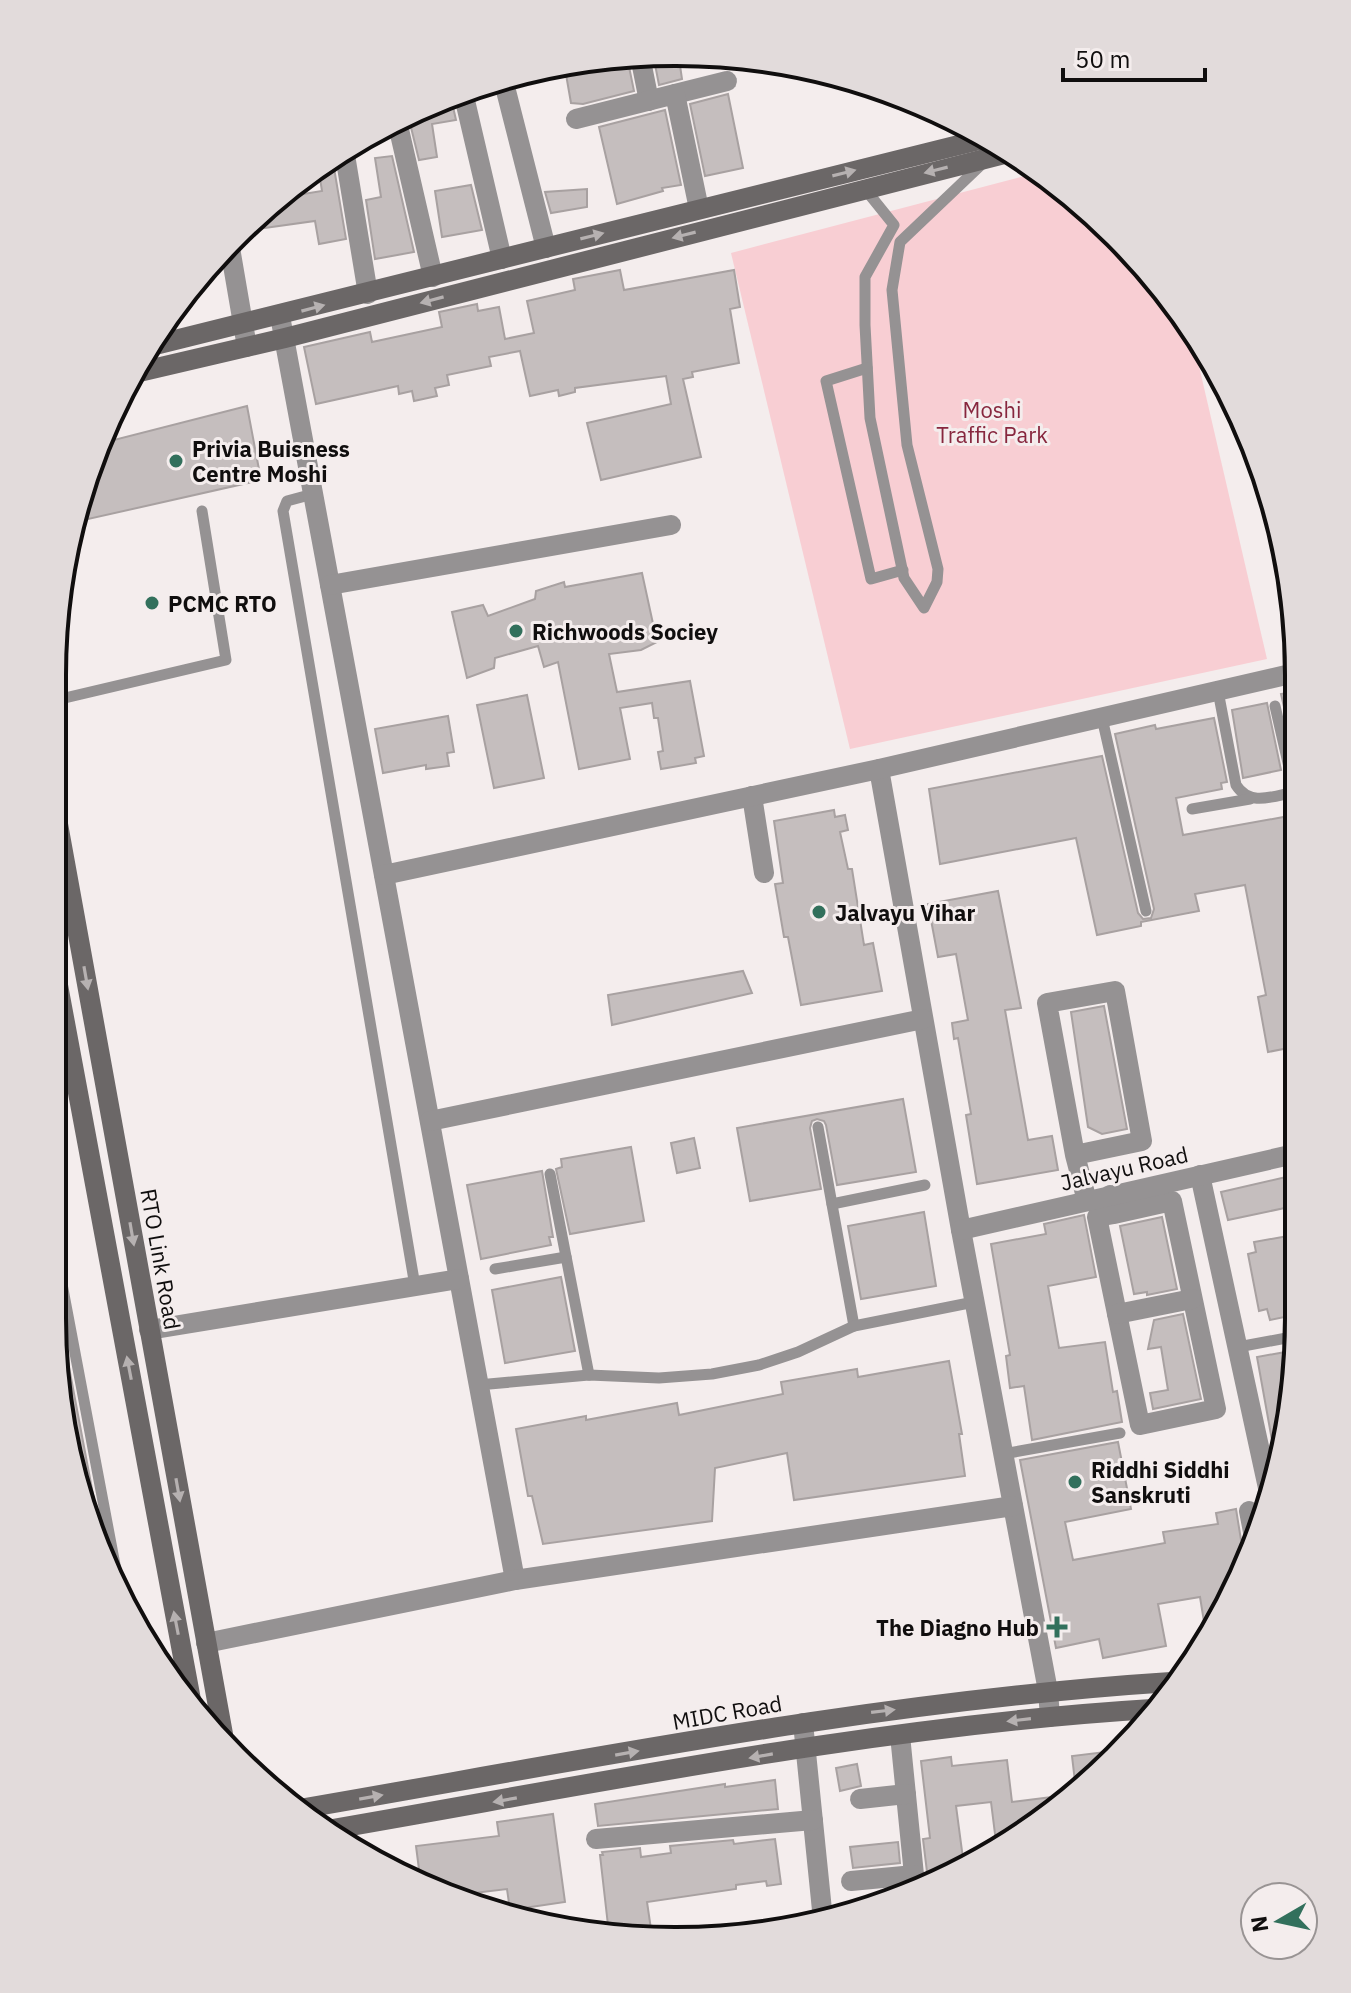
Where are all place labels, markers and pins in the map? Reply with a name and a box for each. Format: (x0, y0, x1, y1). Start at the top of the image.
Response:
place label: Privia Buisness Centre Moshi (192, 434, 350, 488)
marker: Privia Buisness Centre Moshi (167, 452, 185, 470)
place label: PCMC RTO (168, 589, 277, 618)
marker: PCMC RTO (143, 594, 161, 612)
place label: Richwoods Sociey (532, 617, 718, 646)
marker: Richwoods Sociey (507, 622, 525, 640)
place label: Jalvayu Vihar (835, 898, 976, 927)
marker: Jalvayu Vihar (810, 903, 828, 921)
place label: Riddhi Siddhi Sanskruti (1091, 1455, 1230, 1509)
marker: Riddhi Siddhi Sanskruti (1066, 1473, 1084, 1491)
place label: The Diagno Hub (876, 1613, 1039, 1642)
marker: The Diagno Hub (1046, 1616, 1068, 1638)

